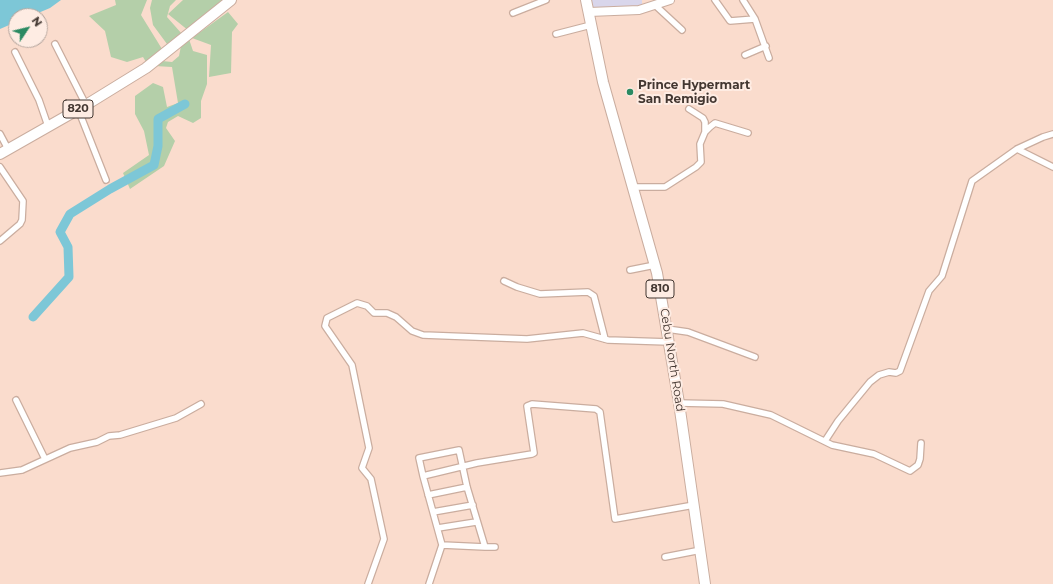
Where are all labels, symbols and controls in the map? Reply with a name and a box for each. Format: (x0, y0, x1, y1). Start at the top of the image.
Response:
north arrow (8, 8, 48, 48)
text: N (29, 14, 45, 29)
place label: Prince Hypermart San Remigio (638, 78, 750, 106)
marker: Prince Hypermart San Remigio (625, 87, 635, 97)
road number: 820 (63, 100, 93, 118)
road number: 810 (646, 280, 674, 298)
street label: Cebu North Road (657, 307, 687, 413)

